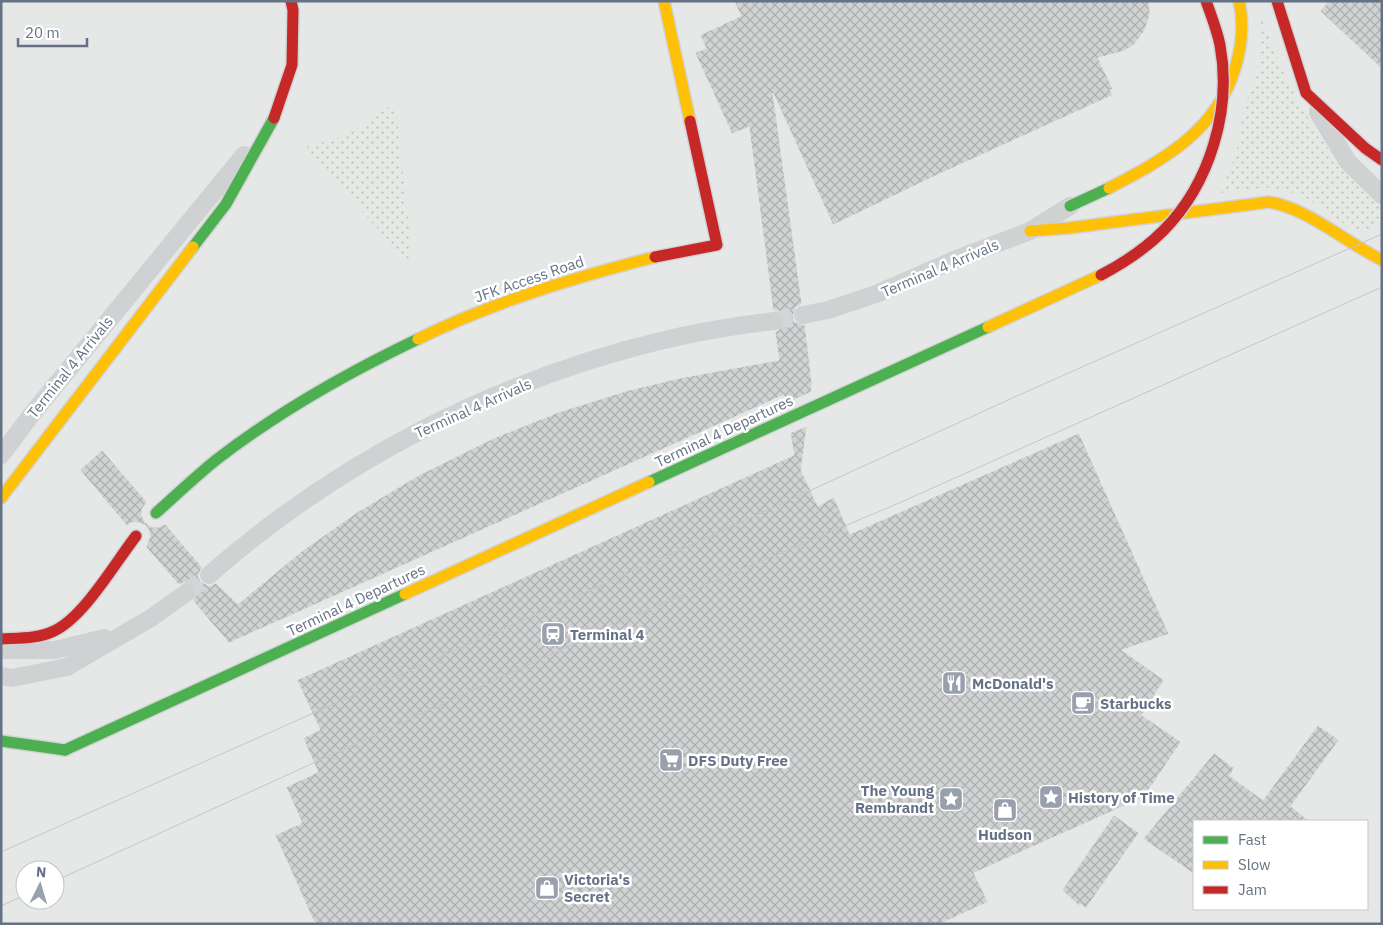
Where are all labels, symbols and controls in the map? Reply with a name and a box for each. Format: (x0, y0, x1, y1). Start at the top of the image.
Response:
scale bar (18, 15, 86, 47)
text: 20 m (25, 23, 60, 42)
street label: Terminal 4 Arrivals (878, 235, 1002, 301)
street label: JFK Access Road (472, 251, 586, 307)
street label: Terminal 4 Arrivals (23, 312, 117, 422)
street label: Terminal 4 Arrivals (412, 374, 534, 442)
street label: Terminal 4 Departures (652, 391, 796, 471)
street label: Terminal 4 Departures (284, 560, 428, 640)
station icon: Terminal 4 (540, 621, 566, 647)
place label: Terminal 4 (570, 625, 645, 644)
restaurant icon: McDonald's (941, 670, 967, 696)
place label: McDonald's (972, 674, 1054, 693)
cafe icon: Starbucks (1070, 690, 1096, 716)
place label: Starbucks (1100, 694, 1172, 713)
supermarket icon: DFS Duty Free (658, 747, 684, 773)
place label: DFS Duty Free (688, 751, 788, 770)
place label: The Young Rembrandt (855, 781, 935, 817)
place icon: History of Time (1038, 784, 1064, 810)
place icon: The Young Rembrandt (938, 786, 964, 812)
place label: History of Time (1068, 788, 1175, 807)
shop icon: Hudson (992, 797, 1018, 823)
legend (1193, 820, 1368, 910)
place label: Hudson (978, 825, 1032, 844)
text: Fast (1238, 830, 1266, 849)
text: Slow (1238, 855, 1271, 874)
north arrow (15, 860, 65, 910)
text: N (35, 863, 47, 881)
place label: Victoria's Secret (564, 870, 631, 906)
shop icon: Victoria's Secret (534, 875, 560, 901)
text: Jam (1238, 880, 1267, 899)

